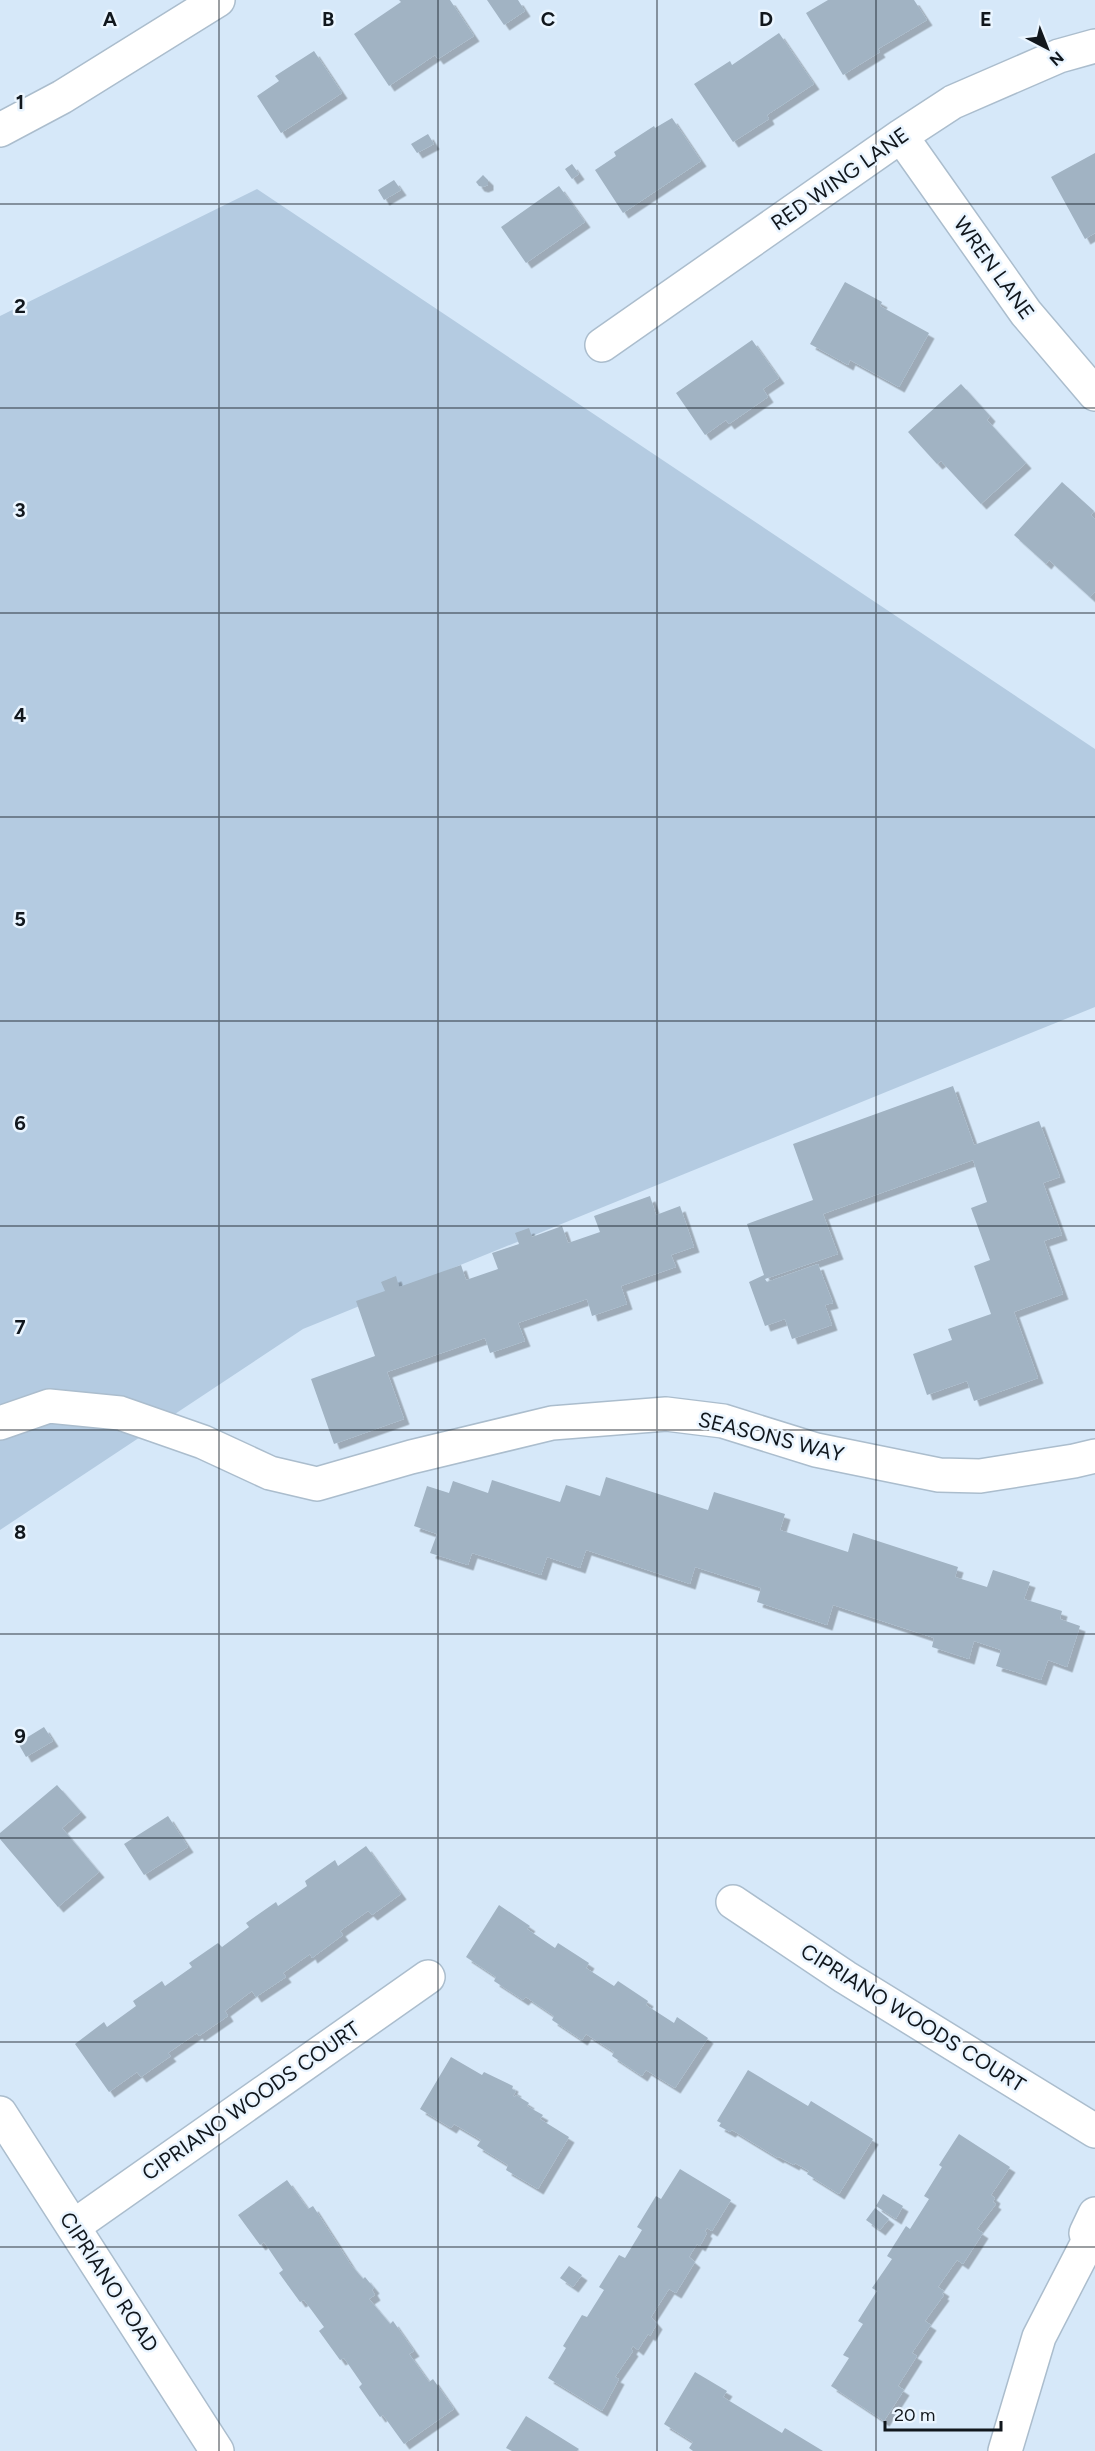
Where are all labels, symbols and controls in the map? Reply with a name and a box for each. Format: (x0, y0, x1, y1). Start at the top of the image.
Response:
text: A (103, 7, 118, 31)
text: B (322, 7, 334, 31)
text: C (541, 7, 555, 31)
text: D (759, 7, 773, 31)
text: E (980, 7, 992, 31)
north arrow (1017, 18, 1077, 78)
text: N (1046, 48, 1068, 70)
text: 1 (16, 90, 24, 114)
street label: RED WING LANE (766, 122, 913, 235)
street label: WREN LANE (949, 211, 1040, 324)
text: 2 (14, 294, 26, 318)
text: 3 (14, 498, 26, 522)
text: 4 (14, 703, 27, 727)
text: 5 (14, 907, 26, 931)
text: 6 (14, 1111, 26, 1135)
text: 7 (14, 1315, 26, 1339)
street label: SEASONS WAY (696, 1406, 847, 1467)
text: 8 (14, 1520, 26, 1544)
text: 9 (14, 1724, 26, 1748)
street label: CIPRIANO WOODS COURT (796, 1938, 1030, 2097)
street label: CIPRIANO WOODS COURT (137, 2016, 365, 2185)
street label: CIPRIANO ROAD (55, 2207, 164, 2356)
scale bar (885, 2394, 1000, 2432)
text: 20 m (894, 2404, 935, 2426)

